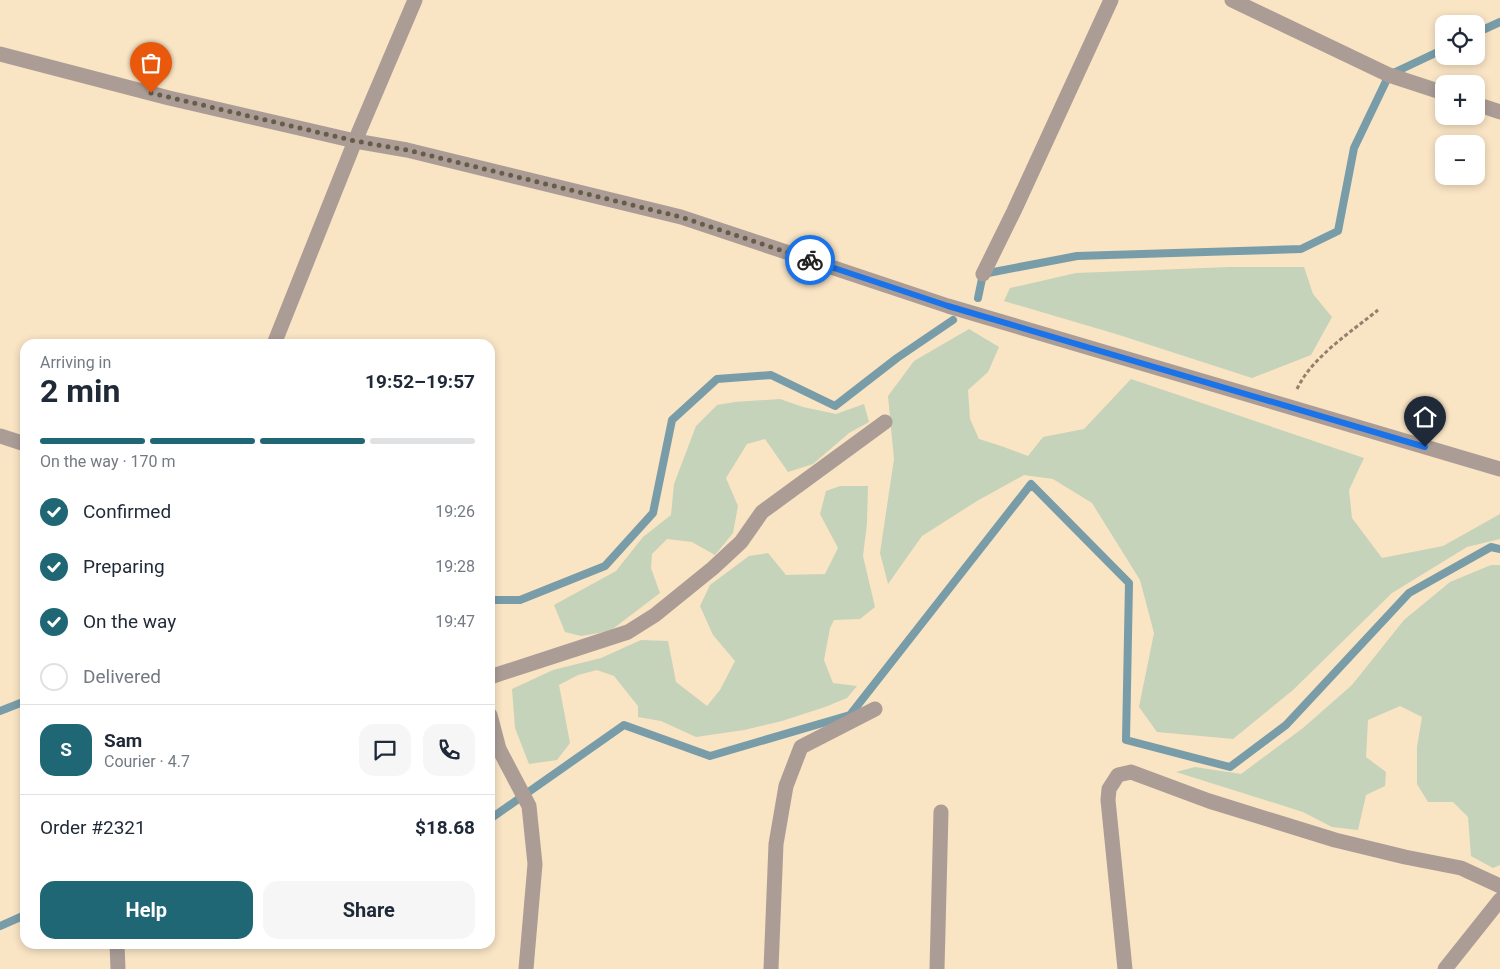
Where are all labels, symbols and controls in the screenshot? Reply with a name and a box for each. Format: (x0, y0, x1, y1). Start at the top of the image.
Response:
map controls (1435, 15, 1485, 185)
button: locate (1435, 15, 1485, 65)
pin (130, 42, 172, 93)
icon: bag (137, 49, 165, 77)
button: + (1435, 75, 1485, 125)
button: − (1435, 135, 1485, 185)
courier (785, 235, 835, 285)
icon: bike (796, 246, 824, 274)
text: Arriving in (40, 353, 111, 372)
text: 19:52–19:57 (365, 370, 475, 393)
text: 2 min (40, 372, 120, 410)
pin (1404, 396, 1446, 447)
icon: home (1411, 403, 1439, 431)
text: On the way · 170 m (40, 452, 176, 471)
icon: check (40, 498, 68, 526)
text: Confirmed (83, 500, 171, 523)
text: 19:26 (435, 502, 475, 521)
icon: check (40, 553, 68, 581)
text: Preparing (83, 555, 165, 578)
text: 19:28 (435, 557, 475, 576)
icon: check (40, 608, 68, 636)
text: On the way (83, 610, 176, 633)
text: 19:47 (435, 612, 475, 631)
text: Delivered (83, 665, 161, 688)
button: chat (359, 724, 411, 776)
button: phone (423, 724, 475, 776)
text: Sam (104, 729, 142, 752)
text: S (60, 738, 72, 761)
text: Courier · 4.7 (104, 752, 190, 771)
text: Order #2321 (40, 816, 146, 839)
text: $18.68 (415, 816, 475, 839)
button: Help (40, 881, 253, 939)
button: Share (263, 881, 475, 939)

